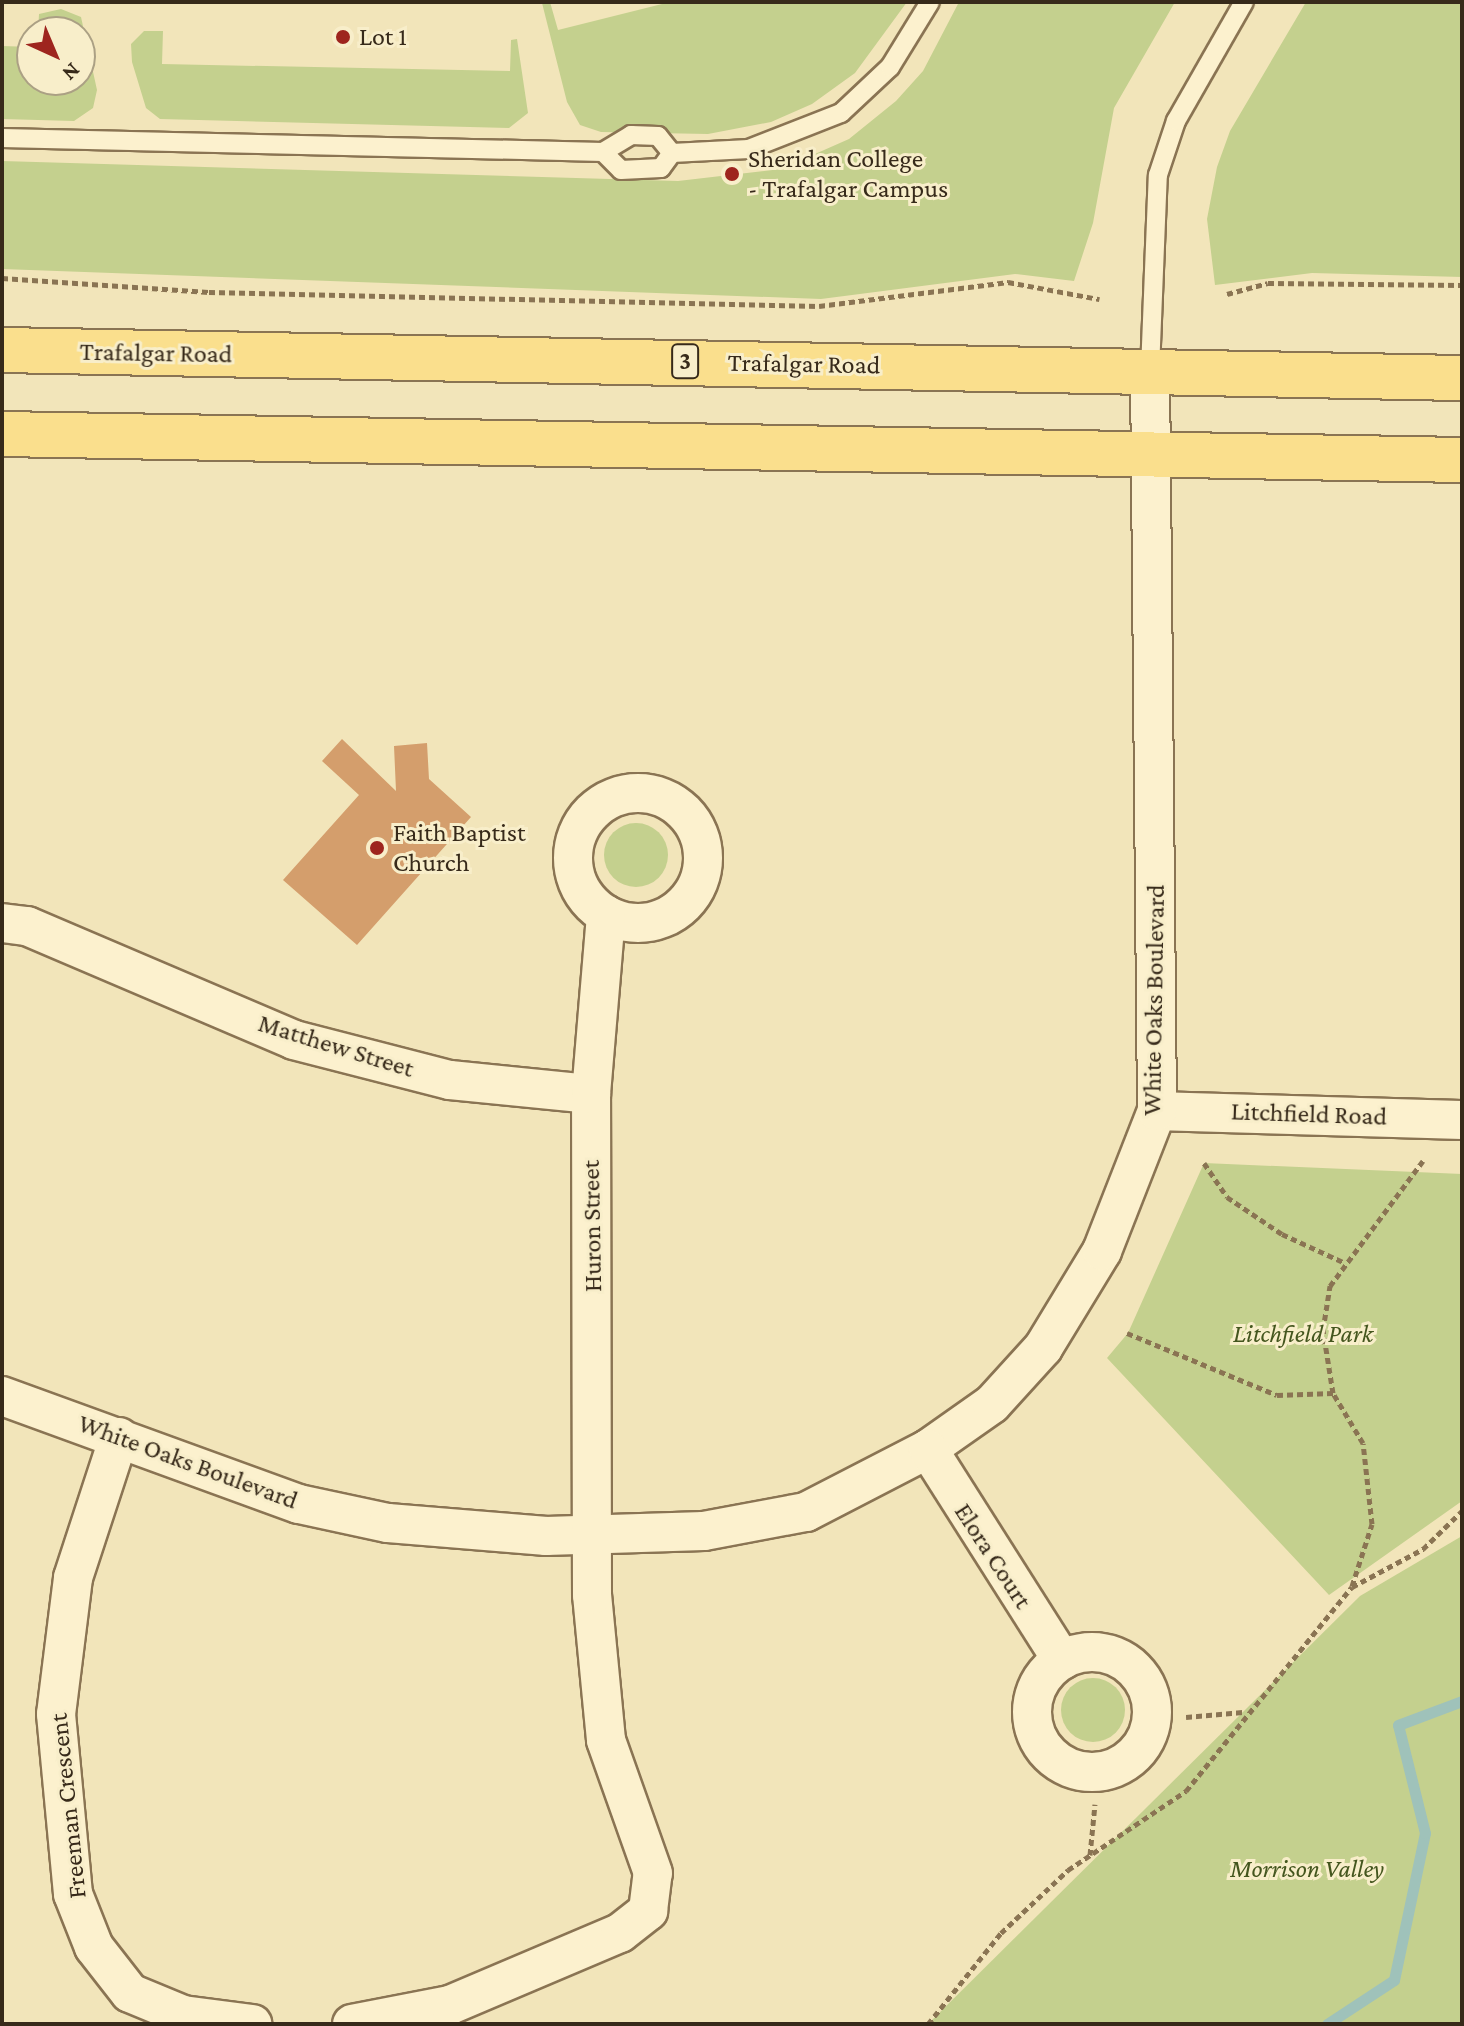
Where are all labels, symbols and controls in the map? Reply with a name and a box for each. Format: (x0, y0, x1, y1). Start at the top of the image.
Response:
north arrow (16, 16, 96, 96)
place label: Lot 1 (359, 21, 407, 53)
marker: Lot 1 (334, 28, 352, 46)
text: N (58, 58, 86, 86)
place label: Sheridan College - Trafalgar Campus (748, 143, 948, 204)
marker: Sheridan College - Trafalgar Campus (723, 165, 741, 183)
street label: Trafalgar Road (79, 336, 233, 370)
road number: 3 (671, 341, 699, 381)
street label: Trafalgar Road (727, 347, 881, 381)
place label: Faith Baptist Church (393, 817, 526, 878)
marker: Faith Baptist Church (368, 839, 386, 857)
street label: White Oaks Boulevard (1136, 884, 1172, 1116)
street label: Matthew Street (254, 1008, 418, 1084)
street label: Litchfield Road (1230, 1096, 1388, 1132)
street label: Huron Street (575, 1160, 609, 1292)
park label: Litchfield Park (1233, 1318, 1373, 1350)
street label: White Oaks Boulevard (74, 1408, 302, 1516)
street label: Elora Court (947, 1498, 1039, 1614)
street label: Freeman Crescent (43, 1712, 93, 1900)
park label: Morrison Valley (1230, 1853, 1384, 1885)

